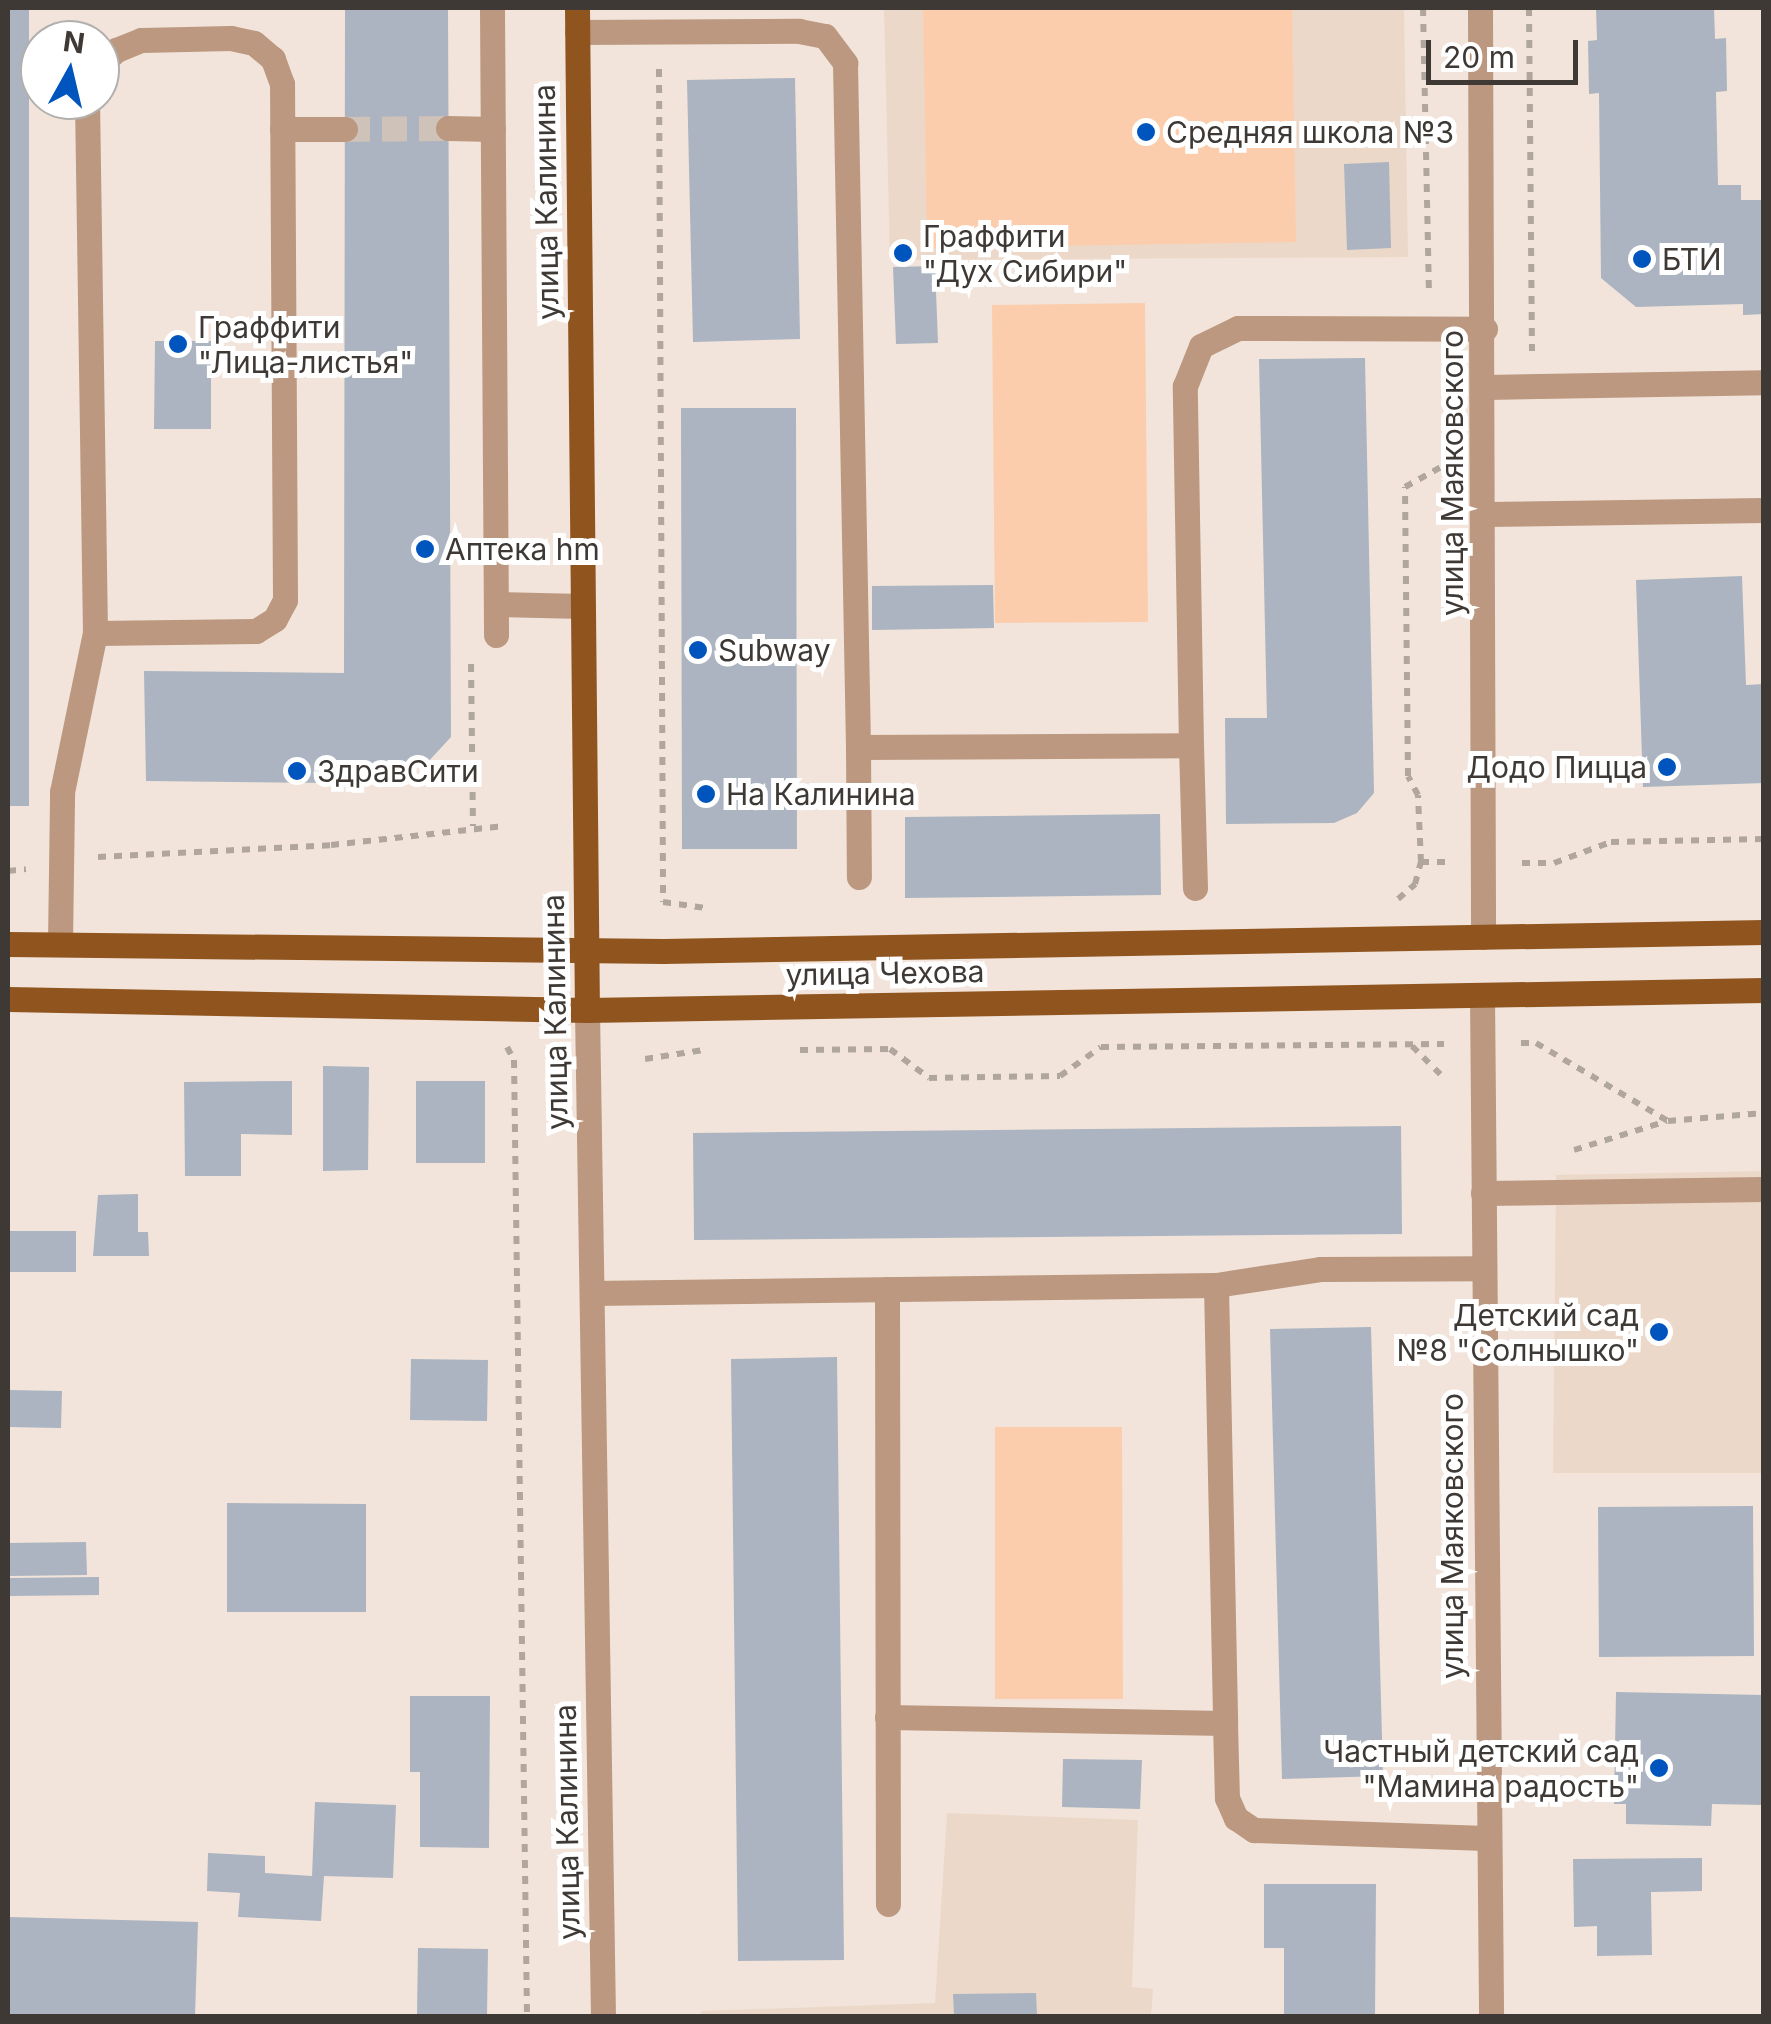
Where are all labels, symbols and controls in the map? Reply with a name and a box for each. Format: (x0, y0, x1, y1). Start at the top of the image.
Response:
north arrow (20, 20, 120, 120)
scale bar (1431, 20, 1584, 82)
text: N (61, 24, 87, 61)
text: 20 m (1443, 39, 1515, 75)
street label: улица Калинина (526, 84, 566, 320)
place label: Средняя школа №3 (1166, 114, 1454, 150)
marker: Средняя школа №3 (1135, 121, 1157, 143)
place label: Граффити "Дух Сибири" (923, 218, 1127, 288)
place label: БТИ (1662, 241, 1722, 277)
marker: Граффити "Дух Сибири" (892, 242, 914, 264)
marker: БТИ (1631, 248, 1653, 270)
place label: Граффити "Лица-листья" (198, 309, 413, 380)
street label: улица Маяковского (1434, 330, 1470, 616)
marker: Граффити "Лица-листья" (167, 333, 189, 355)
place label: Аптека hm (445, 531, 600, 567)
marker: Аптека hm (414, 538, 436, 560)
place label: Subway (718, 632, 831, 668)
marker: Subway (687, 639, 709, 661)
place label: Додо Пицца (1466, 749, 1647, 785)
place label: ЗдравСити (317, 753, 479, 789)
marker: Додо Пицца (1656, 756, 1678, 778)
marker: ЗдравСити (286, 760, 308, 782)
place label: На Калинина (726, 776, 916, 812)
marker: На Калинина (695, 783, 717, 805)
street label: улица Калинина (535, 894, 575, 1130)
street label: улица Чехова (785, 953, 985, 993)
place label: Детский сад №8 "Солнышко" (1396, 1297, 1639, 1368)
marker: Детский сад №8 "Солнышко" (1648, 1321, 1670, 1343)
street label: улица Маяковского (1434, 1393, 1470, 1679)
street label: улица Калинина (547, 1704, 587, 1940)
place label: Частный детский сад "Мамина радость" (1323, 1733, 1639, 1804)
marker: Частный детский сад "Мамина радость" (1648, 1757, 1670, 1779)

